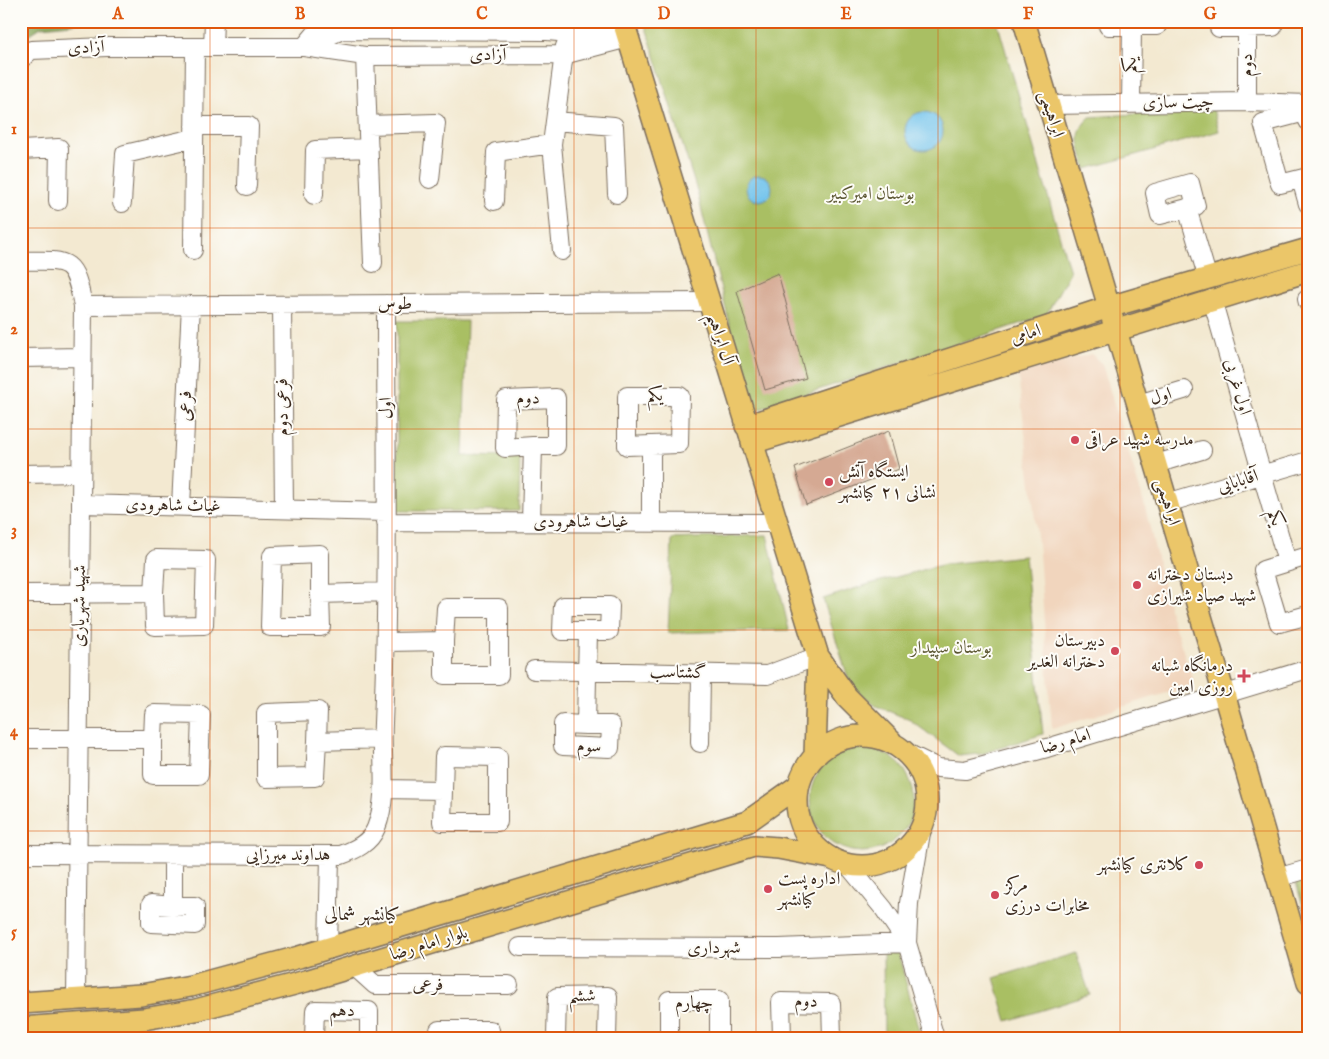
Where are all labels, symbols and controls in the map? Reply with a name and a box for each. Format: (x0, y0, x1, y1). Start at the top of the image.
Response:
text: A (112, 5, 125, 25)
text: B (295, 5, 306, 25)
text: C (476, 5, 488, 25)
text: D (658, 5, 671, 25)
text: E (840, 5, 852, 25)
text: F (1023, 5, 1034, 25)
text: G (1204, 5, 1217, 25)
street label: آزادی (67, 36, 107, 60)
street label: آزادی (470, 44, 509, 67)
street label: دوم (1236, 53, 1262, 77)
street label: یکم (1119, 55, 1147, 73)
street label: ابراهیمی (1033, 88, 1069, 140)
street label: چیت سازی (1142, 91, 1214, 115)
text: 1 (11, 120, 17, 140)
park label: بوستان امیرکبیر (826, 183, 914, 206)
street label: طوس (378, 293, 412, 316)
street label: آل ابراهیم (696, 310, 739, 371)
street label: امامی (1008, 319, 1044, 351)
text: 2 (10, 320, 18, 340)
street label: اول غربی (1218, 356, 1256, 418)
street label: فرعی دوم (271, 378, 298, 436)
street label: اول (1147, 383, 1175, 411)
street label: یکم (647, 384, 665, 412)
street label: دوم (516, 387, 540, 414)
street label: فرعی (174, 390, 198, 422)
street label: اول (375, 397, 398, 419)
place label: مدرسه شهید عراقی (1085, 429, 1194, 452)
marker: مدرسه شهید عراقی (1069, 434, 1081, 446)
place label: ایستگاه آتش نشانی ۲۱ کیانشهر (837, 459, 936, 505)
street label: آقابابایی (1215, 464, 1263, 499)
marker: ایستگاه آتش نشانی ۲۱ کیانشهر (823, 476, 835, 488)
street label: ابراهیمی (1149, 476, 1185, 528)
street label: غیاث شاهرودی (125, 494, 221, 518)
street label: یکم (1258, 507, 1289, 531)
street label: غیاث شاهرودی (533, 511, 629, 534)
text: 3 (11, 521, 17, 541)
place label: دبستان دخترانه شهید صیاد شیرازی (1147, 564, 1256, 608)
street label: شهید شهریاری (68, 565, 92, 647)
marker: دبستان دخترانه شهید صیاد شیرازی (1131, 579, 1143, 591)
place label: دبیرستان دخترانه الغدیر (1025, 630, 1105, 674)
park label: بوستان سپیدار (908, 637, 992, 660)
marker: دبیرستان دخترانه الغدیر (1109, 645, 1121, 657)
place label: درمانگاه شبانه روزی امین (1151, 653, 1233, 699)
street label: گشتاسب (649, 661, 707, 685)
marker: درمانگاه شبانه روزی امین (1237, 669, 1251, 683)
text: 4 (10, 722, 19, 742)
street label: امام رضا (1038, 724, 1095, 763)
street label: سوم (576, 735, 602, 762)
street label: هداوند میرزایی (246, 844, 330, 867)
place label: کلانتری کیانشهر (1096, 854, 1189, 877)
marker: کلانتری کیانشهر (1193, 859, 1205, 871)
place label: اداره پست کیانشهر (776, 868, 840, 912)
place label: مرکز مخابرات درزی (1003, 874, 1089, 918)
marker: اداره پست کیانشهر (762, 883, 774, 895)
marker: مرکز مخابرات درزی (989, 889, 1001, 901)
district label: کیانشهر شمالی (324, 903, 400, 927)
street label: بلوار امام رضا (388, 921, 471, 970)
text: 5 (11, 923, 17, 943)
street label: شهرداری (687, 937, 741, 960)
street label: فرعی (413, 974, 443, 997)
street label: ششم (568, 985, 596, 1013)
street label: دوم (794, 990, 818, 1017)
street label: چهارم (675, 992, 713, 1018)
street label: دهم (329, 1000, 355, 1027)

